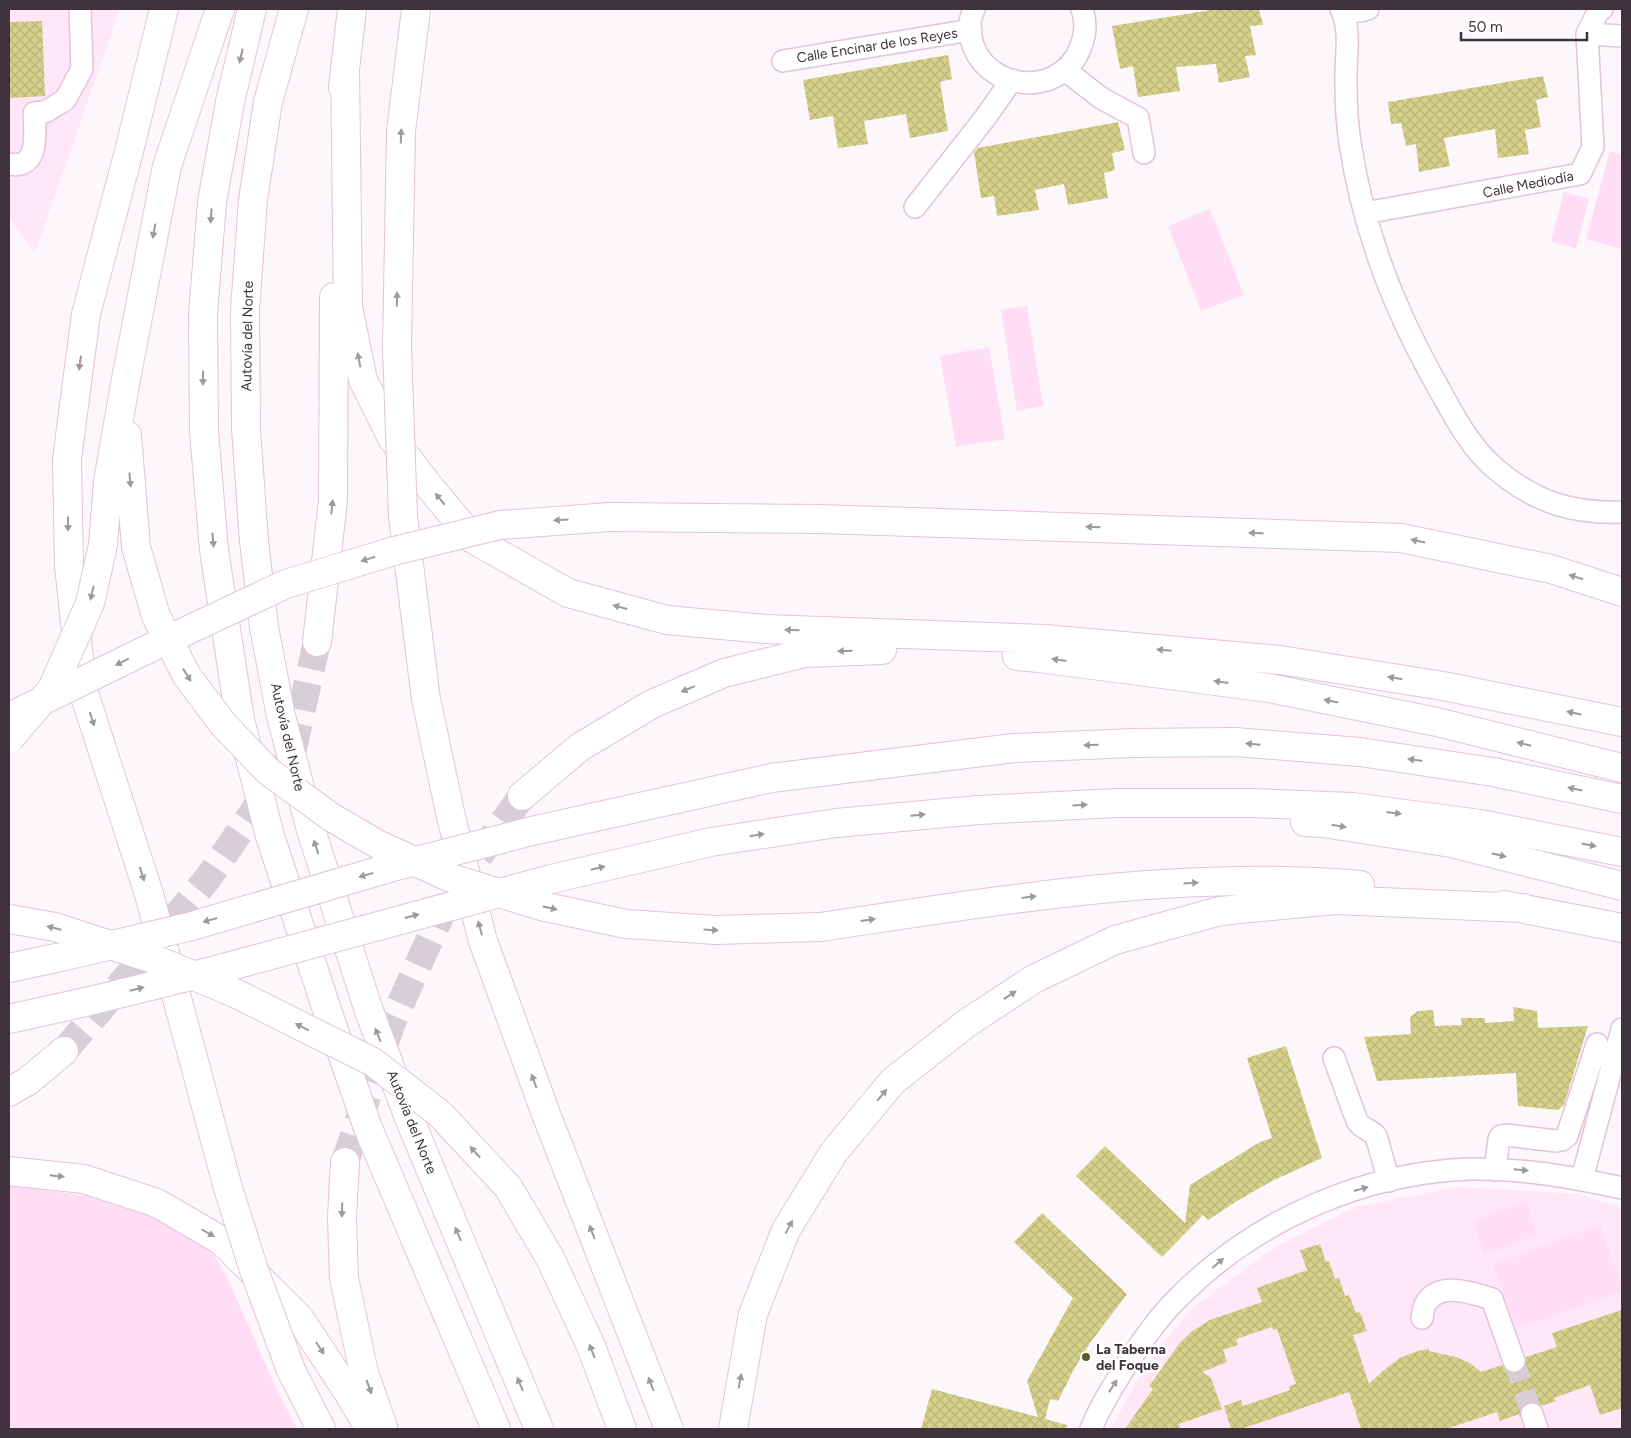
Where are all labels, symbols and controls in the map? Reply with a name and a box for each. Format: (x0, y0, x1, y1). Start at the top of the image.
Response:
scale bar (1461, 10, 1587, 42)
text: 50 m (1468, 18, 1503, 36)
street label: Calle Encinar de los Reyes (795, 24, 959, 67)
one-way arrow (237, 49, 245, 64)
one-way arrow (397, 128, 405, 144)
street label: Calle Mediodía (1481, 167, 1575, 202)
one-way arrow (206, 208, 214, 224)
one-way arrow (150, 224, 158, 240)
street label: Autovía del Norte (238, 280, 257, 391)
one-way arrow (394, 290, 402, 306)
one-way arrow (355, 353, 363, 368)
one-way arrow (76, 355, 84, 371)
one-way arrow (199, 370, 207, 386)
one-way arrow (126, 472, 134, 488)
one-way arrow (434, 493, 445, 506)
one-way arrow (328, 499, 336, 515)
one-way arrow (64, 517, 72, 533)
one-way arrow (553, 517, 569, 525)
one-way arrow (1085, 523, 1101, 531)
one-way arrow (1247, 528, 1263, 536)
one-way arrow (209, 532, 217, 548)
one-way arrow (1410, 537, 1425, 545)
one-way arrow (360, 555, 375, 563)
one-way arrow (1568, 573, 1583, 581)
one-way arrow (88, 585, 96, 600)
one-way arrow (613, 603, 628, 611)
one-way arrow (784, 626, 800, 634)
one-way arrow (1156, 645, 1172, 653)
one-way arrow (837, 647, 853, 655)
one-way arrow (1051, 656, 1067, 664)
one-way arrow (114, 657, 129, 666)
one-way arrow (183, 668, 192, 682)
one-way arrow (1387, 674, 1403, 682)
one-way arrow (1212, 678, 1228, 686)
street label: Autovía del Norte (267, 681, 308, 793)
one-way arrow (681, 685, 695, 693)
one-way arrow (1324, 697, 1339, 705)
one-way arrow (1566, 708, 1582, 716)
one-way arrow (89, 712, 97, 727)
one-way arrow (1245, 739, 1261, 747)
one-way arrow (1517, 740, 1532, 748)
one-way arrow (1082, 741, 1098, 749)
one-way arrow (1406, 756, 1422, 764)
one-way arrow (1566, 784, 1582, 792)
one-way arrow (1073, 800, 1089, 808)
one-way arrow (1386, 809, 1402, 817)
one-way arrow (910, 811, 926, 819)
one-way arrow (1332, 822, 1348, 830)
one-way arrow (749, 830, 765, 838)
one-way arrow (312, 839, 320, 854)
one-way arrow (1581, 842, 1597, 850)
one-way arrow (1491, 851, 1506, 859)
one-way arrow (591, 864, 606, 872)
one-way arrow (139, 867, 147, 882)
one-way arrow (359, 871, 374, 879)
one-way arrow (1183, 878, 1199, 886)
one-way arrow (1021, 893, 1037, 901)
one-way arrow (543, 904, 558, 912)
one-way arrow (405, 911, 420, 919)
one-way arrow (860, 916, 876, 924)
one-way arrow (203, 917, 218, 925)
one-way arrow (476, 920, 484, 935)
one-way arrow (47, 924, 62, 932)
one-way arrow (703, 926, 719, 934)
one-way arrow (130, 985, 145, 993)
one-way arrow (1003, 990, 1016, 1000)
one-way arrow (295, 1023, 309, 1031)
one-way arrow (374, 1027, 381, 1042)
street label: Autovía del Norte (383, 1068, 440, 1177)
one-way arrow (530, 1073, 537, 1088)
one-way arrow (876, 1089, 888, 1101)
one-way arrow (469, 1146, 481, 1158)
one-way arrow (1513, 1167, 1529, 1175)
one-way arrow (50, 1172, 66, 1180)
one-way arrow (1353, 1184, 1368, 1192)
one-way arrow (338, 1203, 346, 1219)
one-way arrow (784, 1220, 793, 1234)
one-way arrow (588, 1225, 595, 1240)
one-way arrow (453, 1227, 461, 1241)
one-way arrow (201, 1228, 214, 1237)
one-way arrow (1211, 1257, 1223, 1269)
place label: La Taberna del Foque (1096, 1341, 1166, 1374)
one-way arrow (315, 1342, 325, 1355)
one-way arrow (588, 1344, 596, 1358)
marker: La Taberna del Foque (1080, 1351, 1092, 1363)
one-way arrow (737, 1373, 745, 1389)
one-way arrow (516, 1376, 524, 1391)
one-way arrow (647, 1376, 655, 1391)
one-way arrow (1108, 1379, 1118, 1393)
one-way arrow (365, 1380, 373, 1395)

